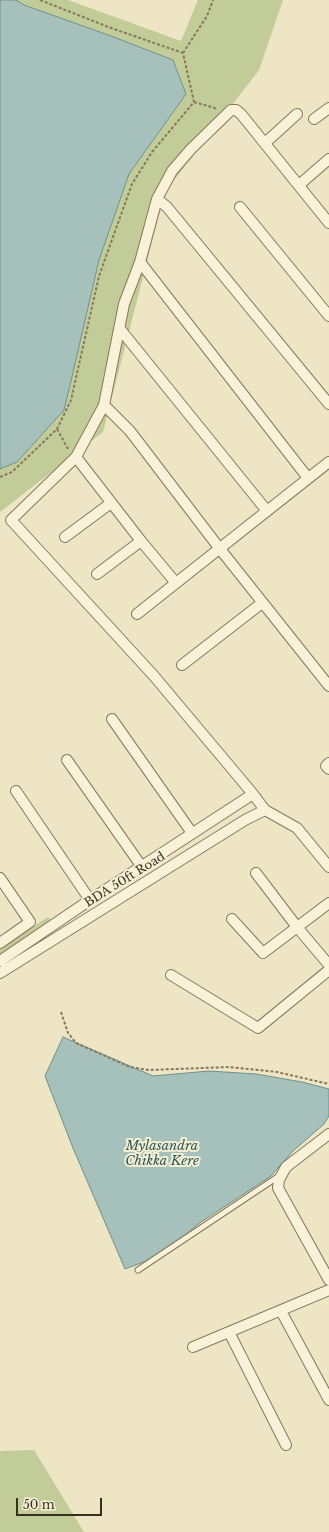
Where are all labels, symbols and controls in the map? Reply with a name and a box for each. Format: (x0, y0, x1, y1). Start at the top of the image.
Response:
street label: BDA 50ft Road (82, 849, 168, 911)
water label: Mylasandra Chikka Kere (125, 1138, 199, 1169)
scale bar (18, 1490, 104, 1516)
text: 50 m (23, 1497, 55, 1512)

